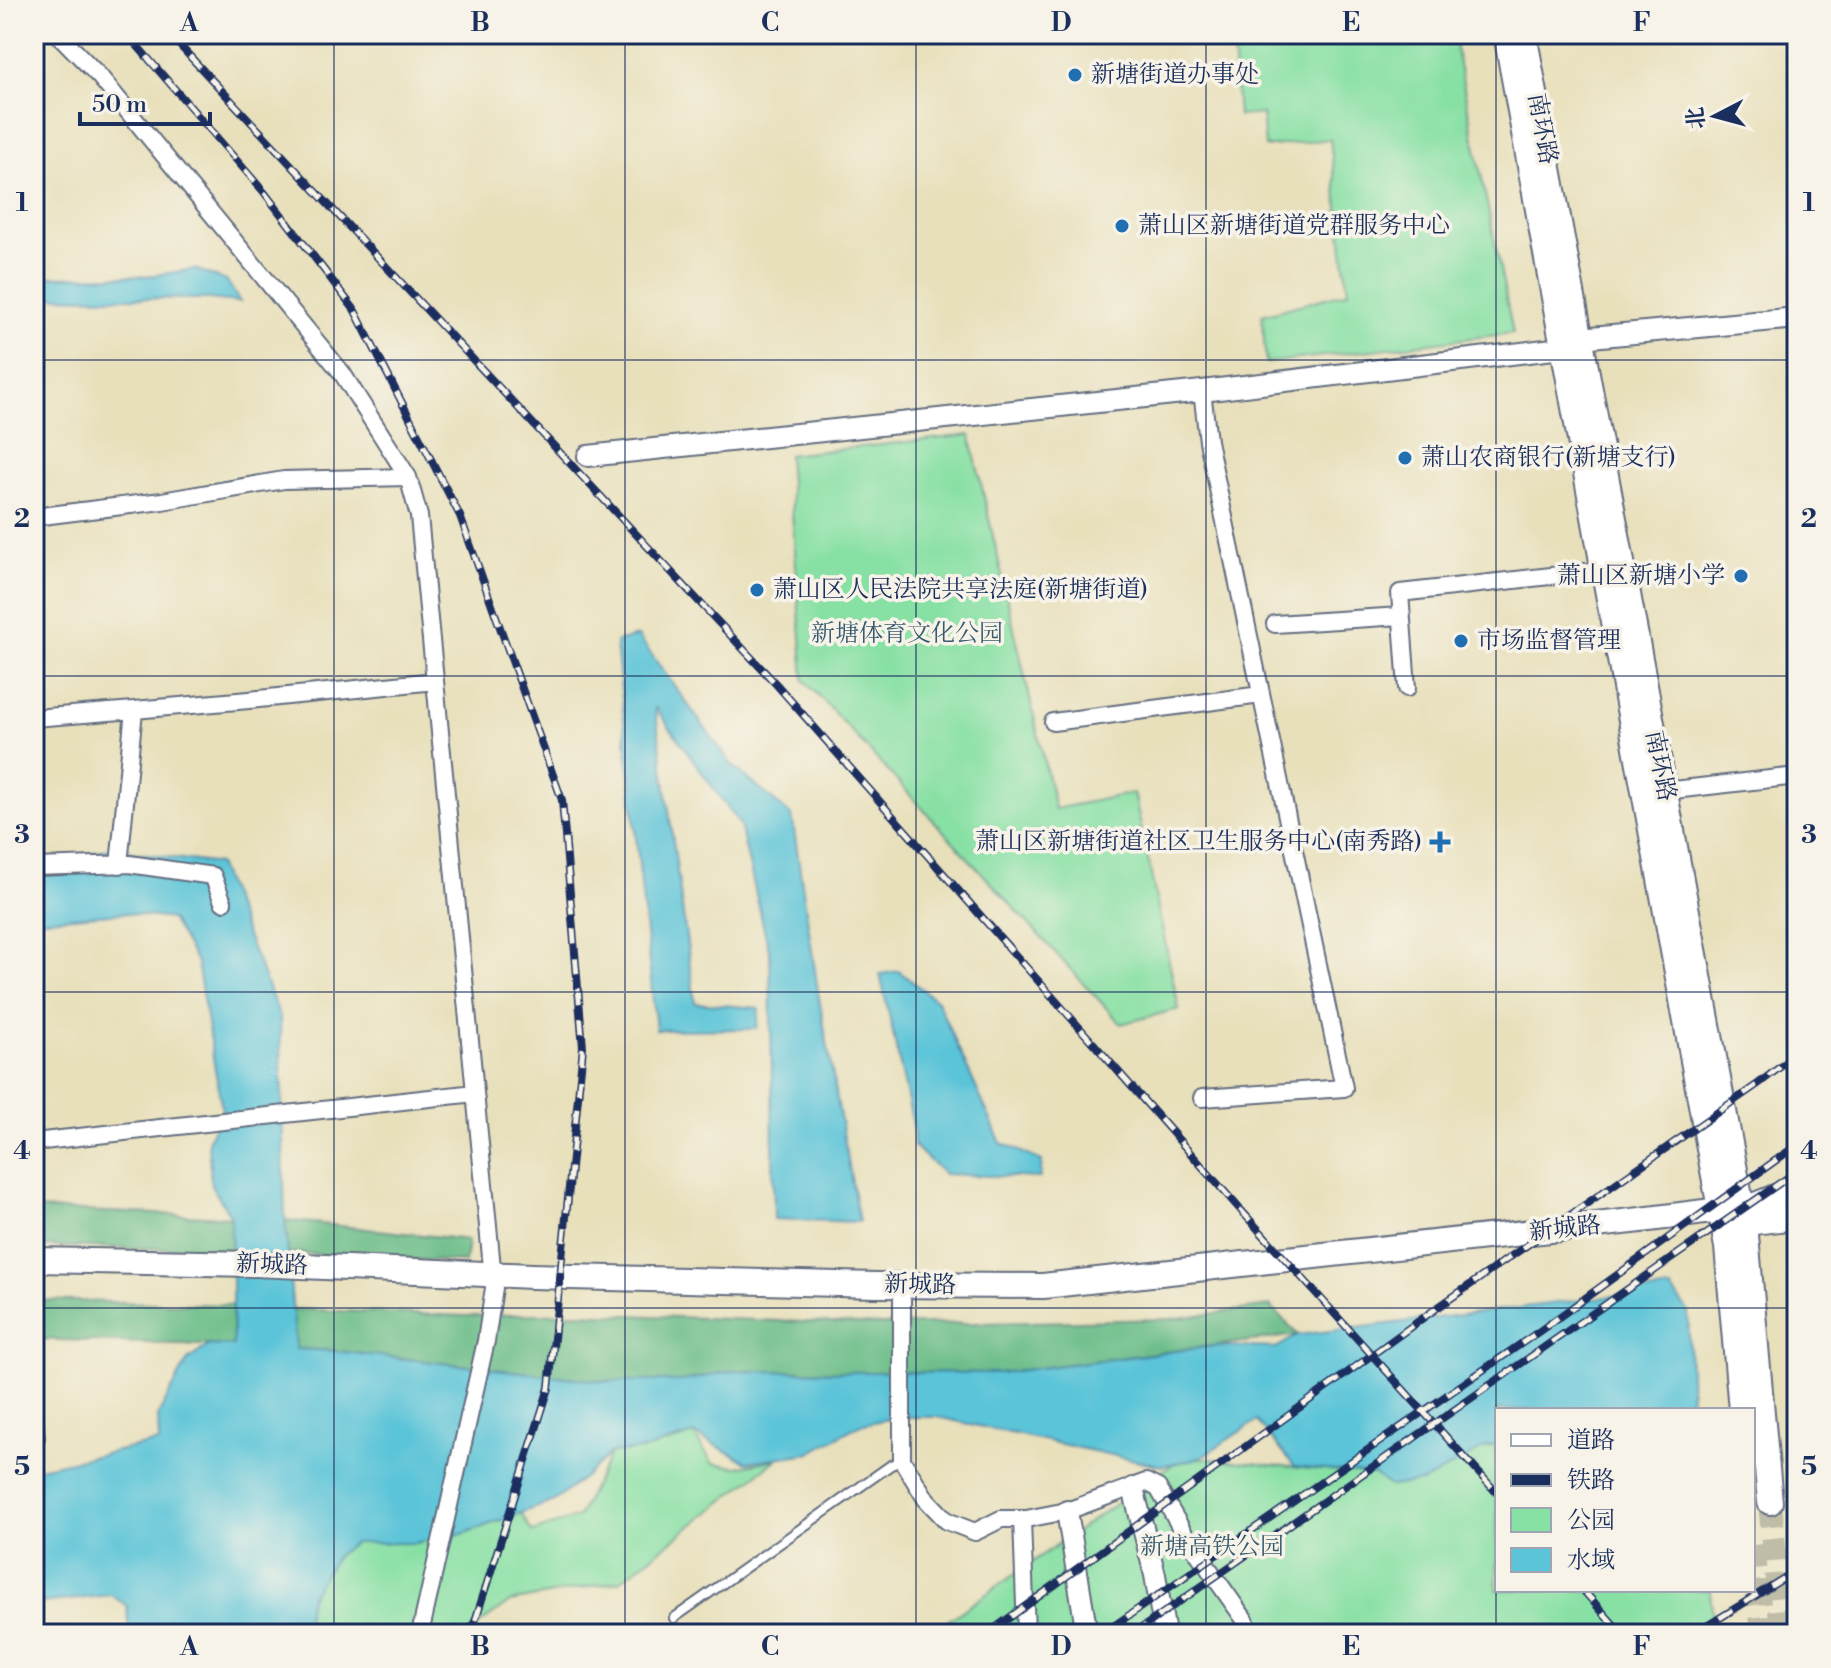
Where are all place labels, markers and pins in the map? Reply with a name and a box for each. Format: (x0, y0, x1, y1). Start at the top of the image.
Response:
place label: 新塘街道办事处 (1091, 60, 1259, 90)
marker: 新塘街道办事处 (1066, 66, 1084, 84)
place label: 萧山区新塘街道党群服务中心 (1138, 211, 1450, 241)
marker: 萧山区新塘街道党群服务中心 (1113, 217, 1131, 235)
place label: 萧山农商银行(新塘支行) (1421, 443, 1676, 473)
marker: 萧山农商银行(新塘支行) (1396, 449, 1414, 467)
place label: 萧山区新塘小学 (1557, 561, 1725, 591)
marker: 萧山区新塘小学 (1732, 567, 1750, 585)
place label: 萧山区人民法院共享法庭(新塘街道) (773, 575, 1148, 605)
marker: 萧山区人民法院共享法庭(新塘街道) (748, 581, 766, 599)
place label: 市场监督管理 (1477, 626, 1621, 656)
marker: 市场监督管理 (1452, 632, 1470, 650)
place label: 萧山区新塘街道社区卫生服务中心(南秀路) (975, 827, 1422, 857)
marker: 萧山区新塘街道社区卫生服务中心(南秀路) (1429, 831, 1451, 853)

